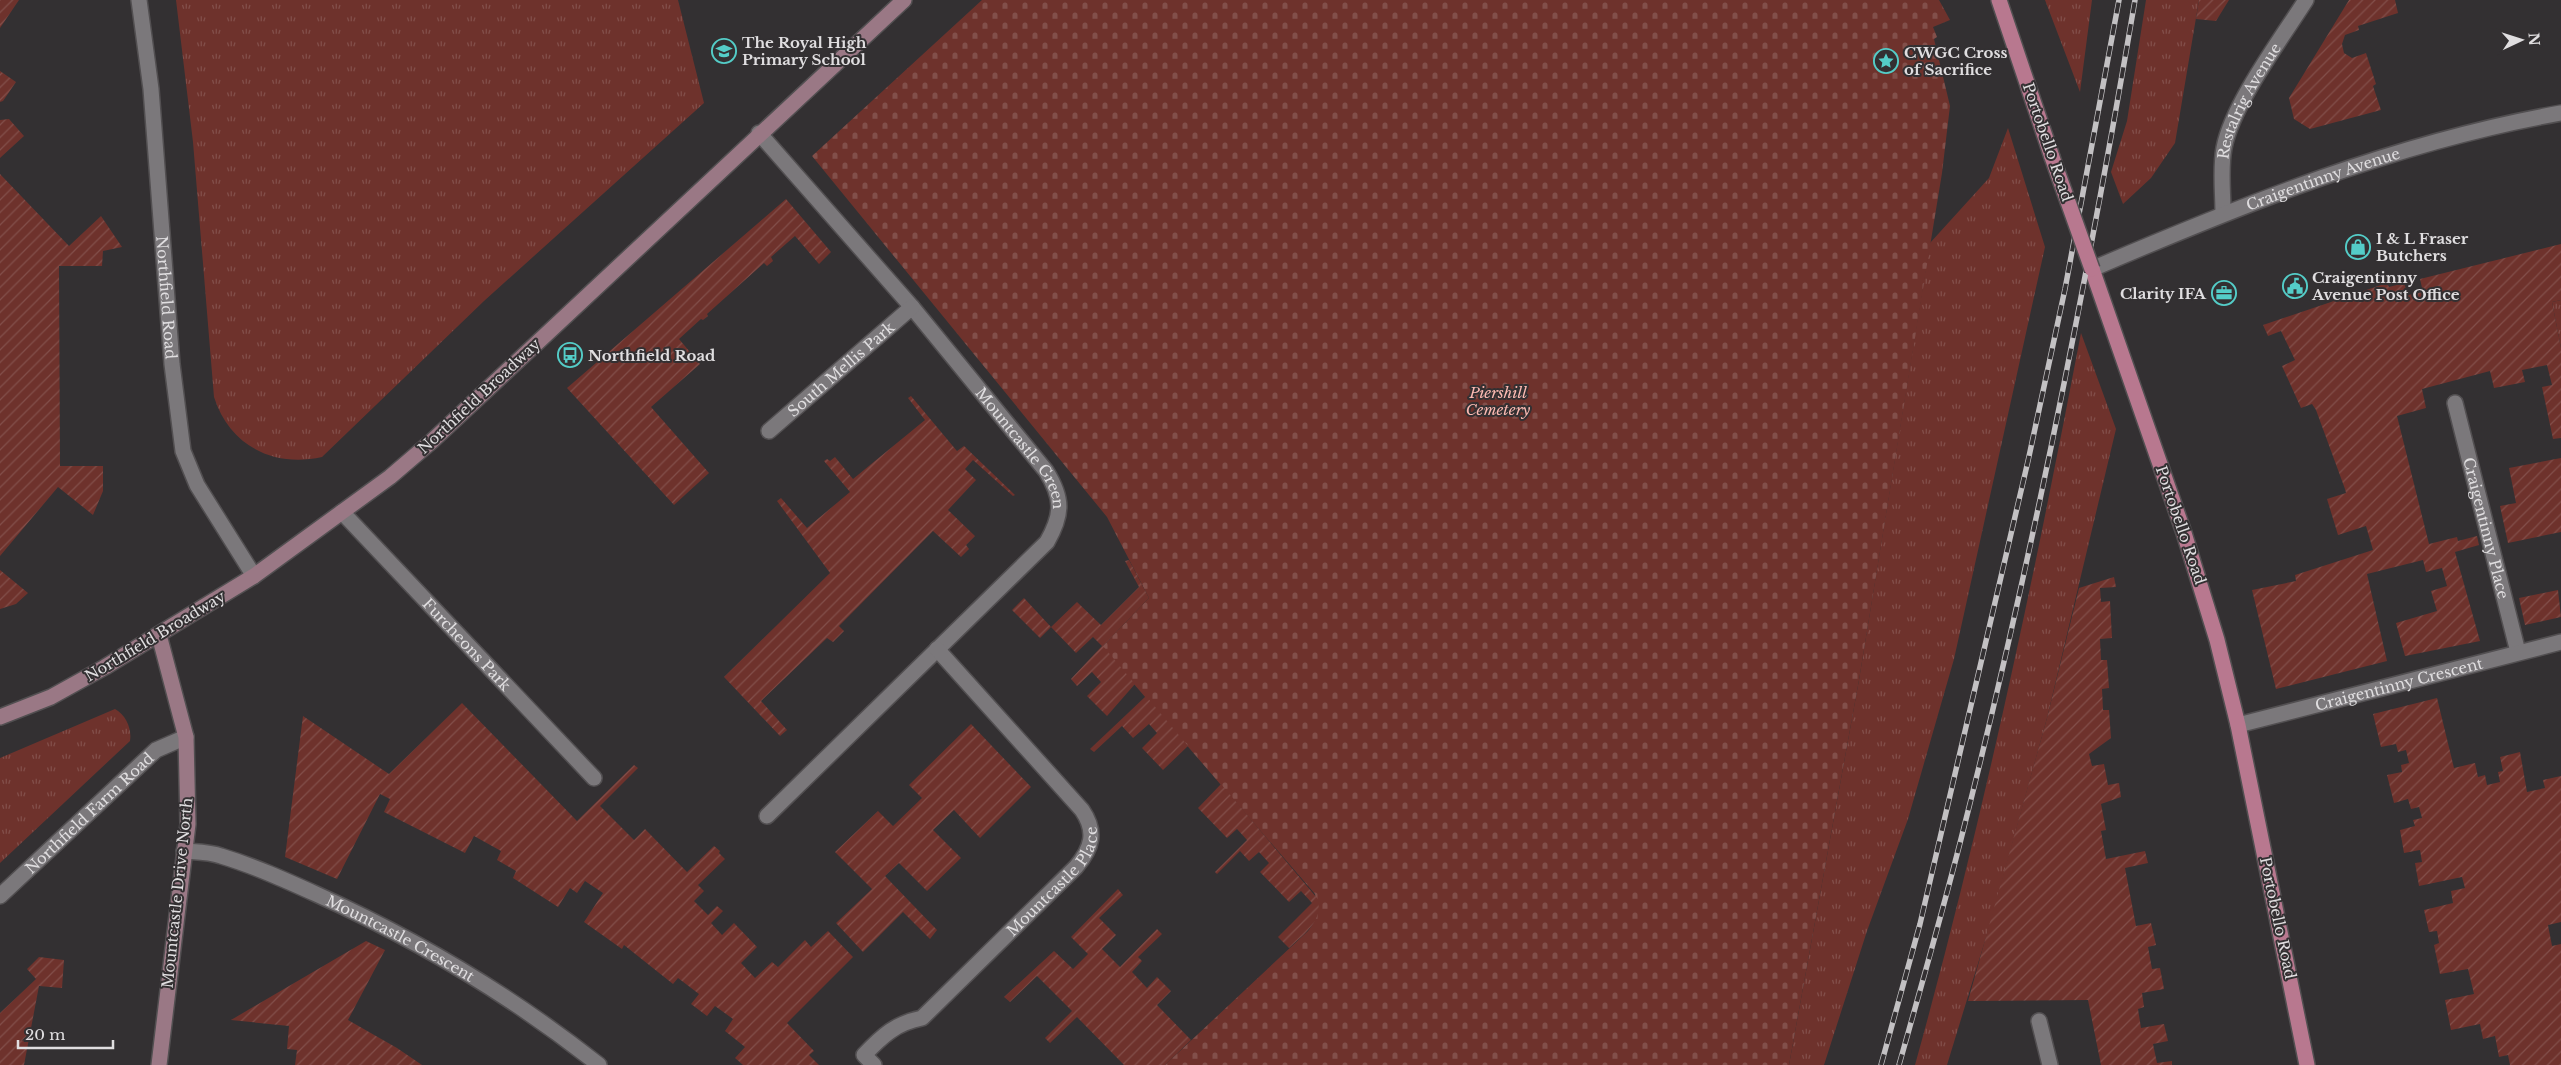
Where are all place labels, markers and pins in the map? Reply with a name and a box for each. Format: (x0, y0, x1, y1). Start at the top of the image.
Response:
place label: The Royal High Primary School (742, 33, 867, 69)
school or university icon: The Royal High Primary School (711, 38, 737, 64)
place label: CWGC Cross of Sacrifice (1904, 43, 2007, 79)
place icon: CWGC Cross of Sacrifice (1873, 48, 1899, 74)
place label: I & L Fraser Butchers (2376, 229, 2469, 265)
shop icon: I & L Fraser Butchers (2345, 234, 2371, 260)
place label: Craigentinny Avenue Post Office (2311, 268, 2460, 304)
public building icon: Craigentinny Avenue Post Office (2282, 273, 2308, 299)
office icon: Clarity IFA (2211, 280, 2237, 306)
place label: Clarity IFA (2120, 284, 2207, 303)
bus stop icon: Northfield Road (557, 342, 583, 368)
place label: Northfield Road (588, 346, 716, 365)

